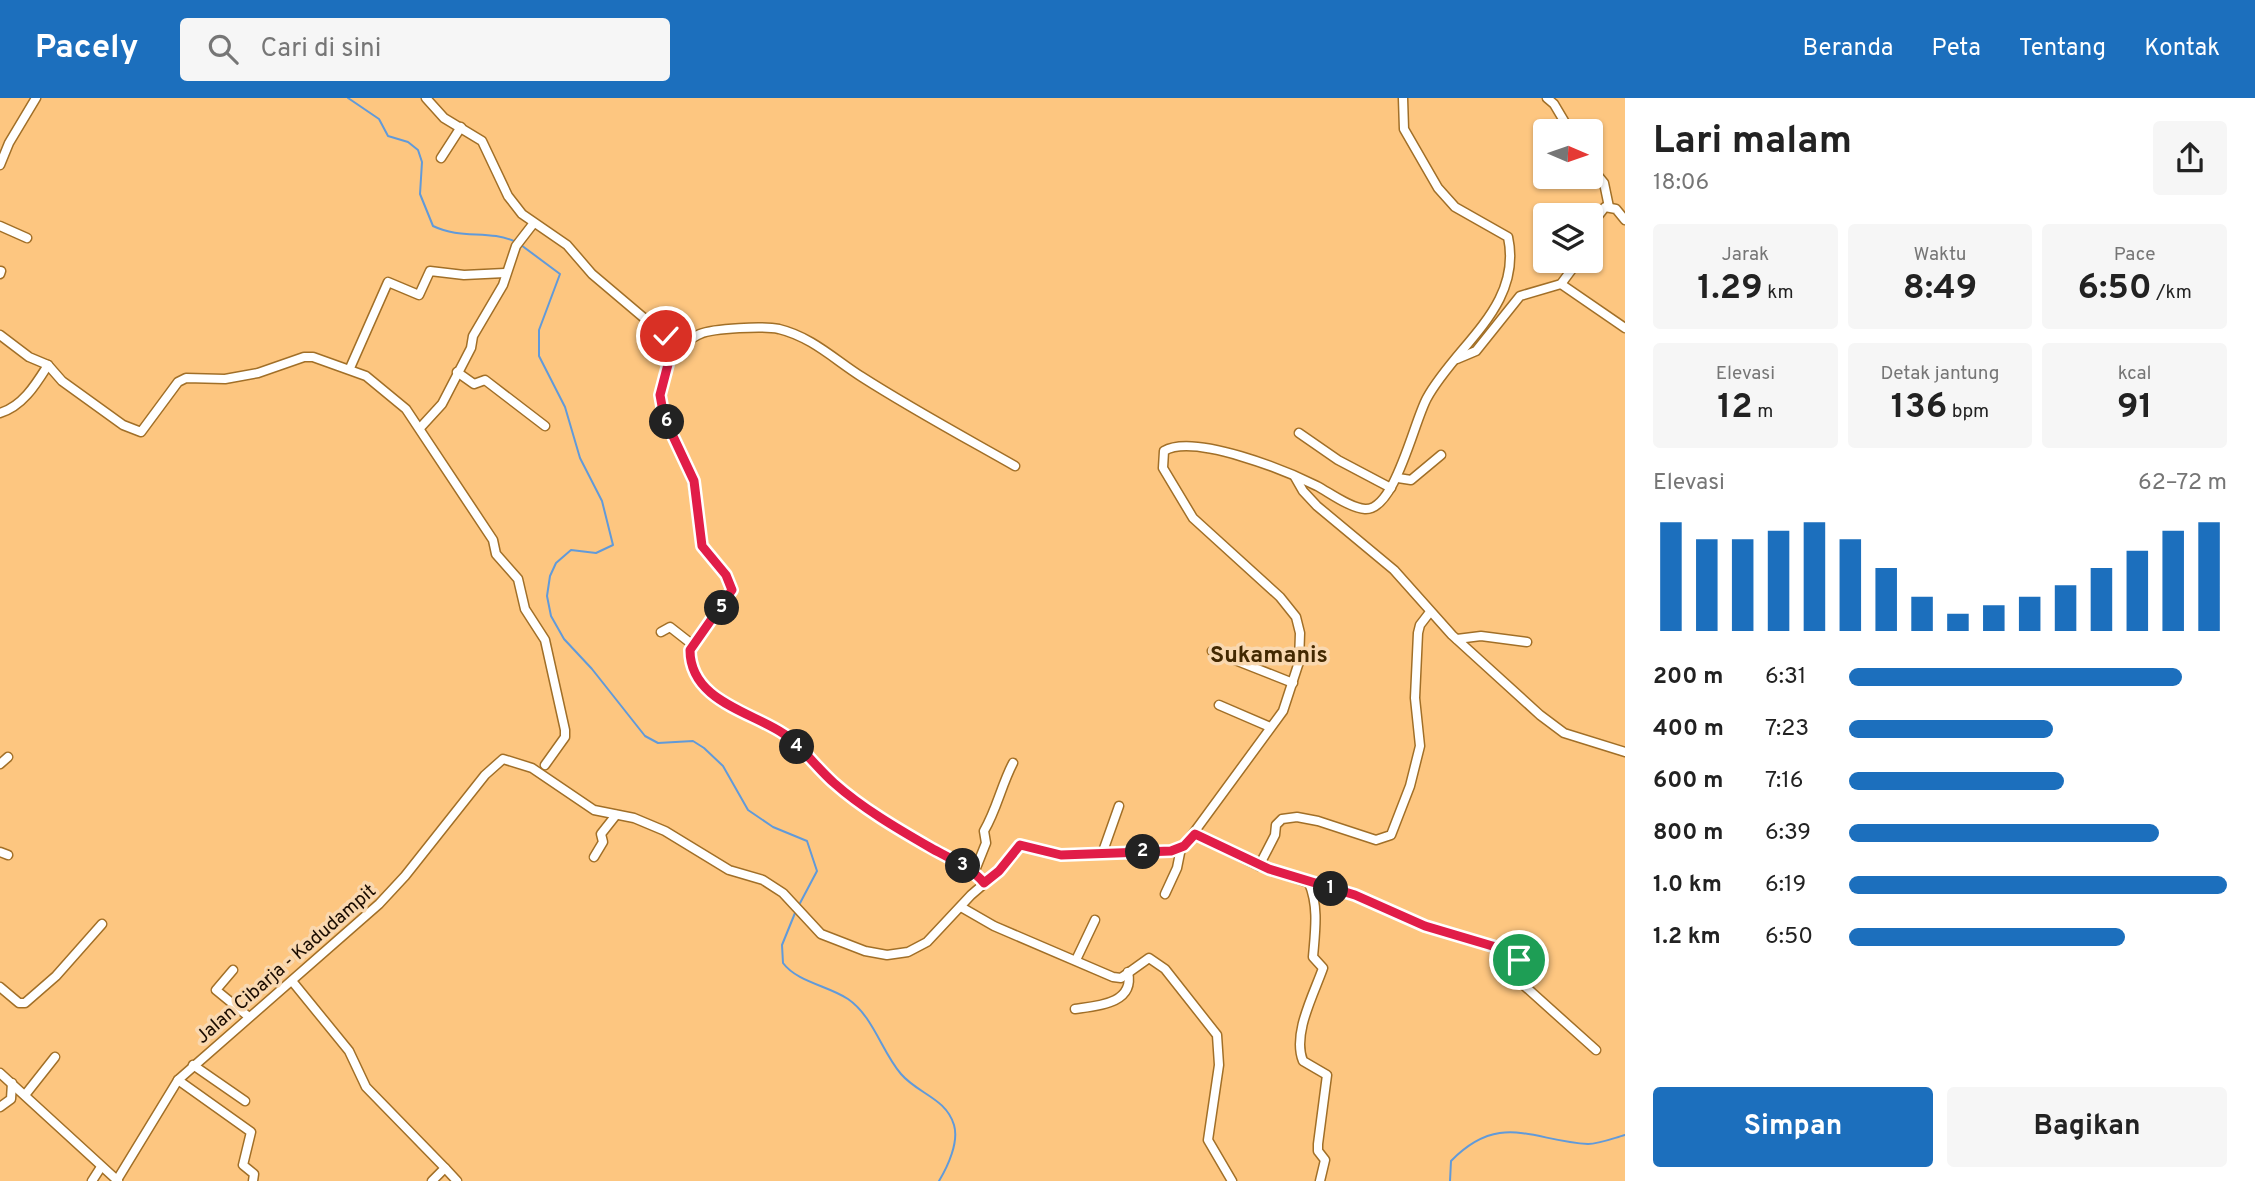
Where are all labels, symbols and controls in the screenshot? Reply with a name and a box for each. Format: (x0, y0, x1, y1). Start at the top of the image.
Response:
search box (180, 18, 670, 81)
text: Pacely (35, 28, 138, 70)
icon: search (204, 30, 242, 68)
text: Cari di sini (260, 33, 381, 66)
text: Beranda (1803, 34, 1894, 64)
text: Peta (1932, 34, 1981, 64)
text: Tentang (2019, 34, 2106, 64)
text: Kontak (2144, 34, 2220, 64)
text: Lari malam (1653, 118, 1852, 167)
north arrow (1533, 119, 1603, 189)
map controls (1533, 119, 1603, 273)
button: share (2153, 121, 2227, 195)
text: 18:06 (1653, 169, 1709, 198)
button: layers (1533, 203, 1603, 273)
text: Jarak (1721, 243, 1769, 267)
text: Waktu (1914, 243, 1966, 267)
text: Pace (2114, 243, 2156, 267)
text: 1.29 (1697, 267, 1763, 311)
text: 8:49 (1903, 267, 1977, 311)
text: 6:50 (2078, 267, 2152, 311)
text: km (1763, 281, 1794, 305)
text: /km (2152, 281, 2192, 305)
pin (636, 306, 696, 366)
icon: check (647, 317, 685, 355)
text: Elevasi (1716, 362, 1775, 386)
text: Detak jantung (1880, 362, 2000, 386)
text: kcal (2118, 362, 2152, 386)
text: 12 (1717, 386, 1753, 430)
text: 136 (1891, 386, 1947, 430)
text: 91 (2117, 386, 2152, 430)
text: m (1753, 400, 1773, 424)
text: bpm (1947, 400, 1989, 424)
pin: 6 (650, 404, 684, 440)
text: 6 (661, 409, 672, 433)
text: Elevasi (1653, 469, 1725, 498)
text: 62–72 m (2138, 469, 2227, 498)
pin: 5 (704, 590, 740, 626)
text: 5 (716, 595, 727, 619)
district label: Sukamanis (1210, 642, 1328, 671)
text: 200 m (1653, 663, 1723, 692)
text: 6:31 (1765, 663, 1806, 692)
text: 400 m (1653, 715, 1724, 744)
text: 7:23 (1765, 715, 1809, 744)
pin: 4 (780, 730, 814, 764)
text: 4 (790, 734, 803, 758)
text: 600 m (1653, 767, 1723, 796)
text: 7:16 (1765, 767, 1804, 796)
text: 800 m (1653, 819, 1723, 848)
text: 6:39 (1765, 819, 1811, 848)
pin: 2 (1126, 834, 1160, 870)
text: 2 (1137, 839, 1148, 863)
pin: 3 (946, 848, 981, 884)
text: 3 (957, 853, 968, 877)
text: 1.0 km (1653, 871, 1722, 900)
text: 6:19 (1765, 871, 1806, 900)
pin: 1 (1314, 872, 1348, 906)
text: 1 (1327, 876, 1334, 900)
street label: Jalan Cibarja - Kadudampit (191, 880, 382, 1050)
text: 1.2 km (1653, 923, 1721, 952)
text: 6:50 (1765, 923, 1813, 952)
pin (1489, 930, 1549, 990)
icon: arrive (1500, 941, 1538, 979)
button: Simpan (1653, 1087, 1933, 1167)
button: Bagikan (1947, 1087, 2227, 1167)

